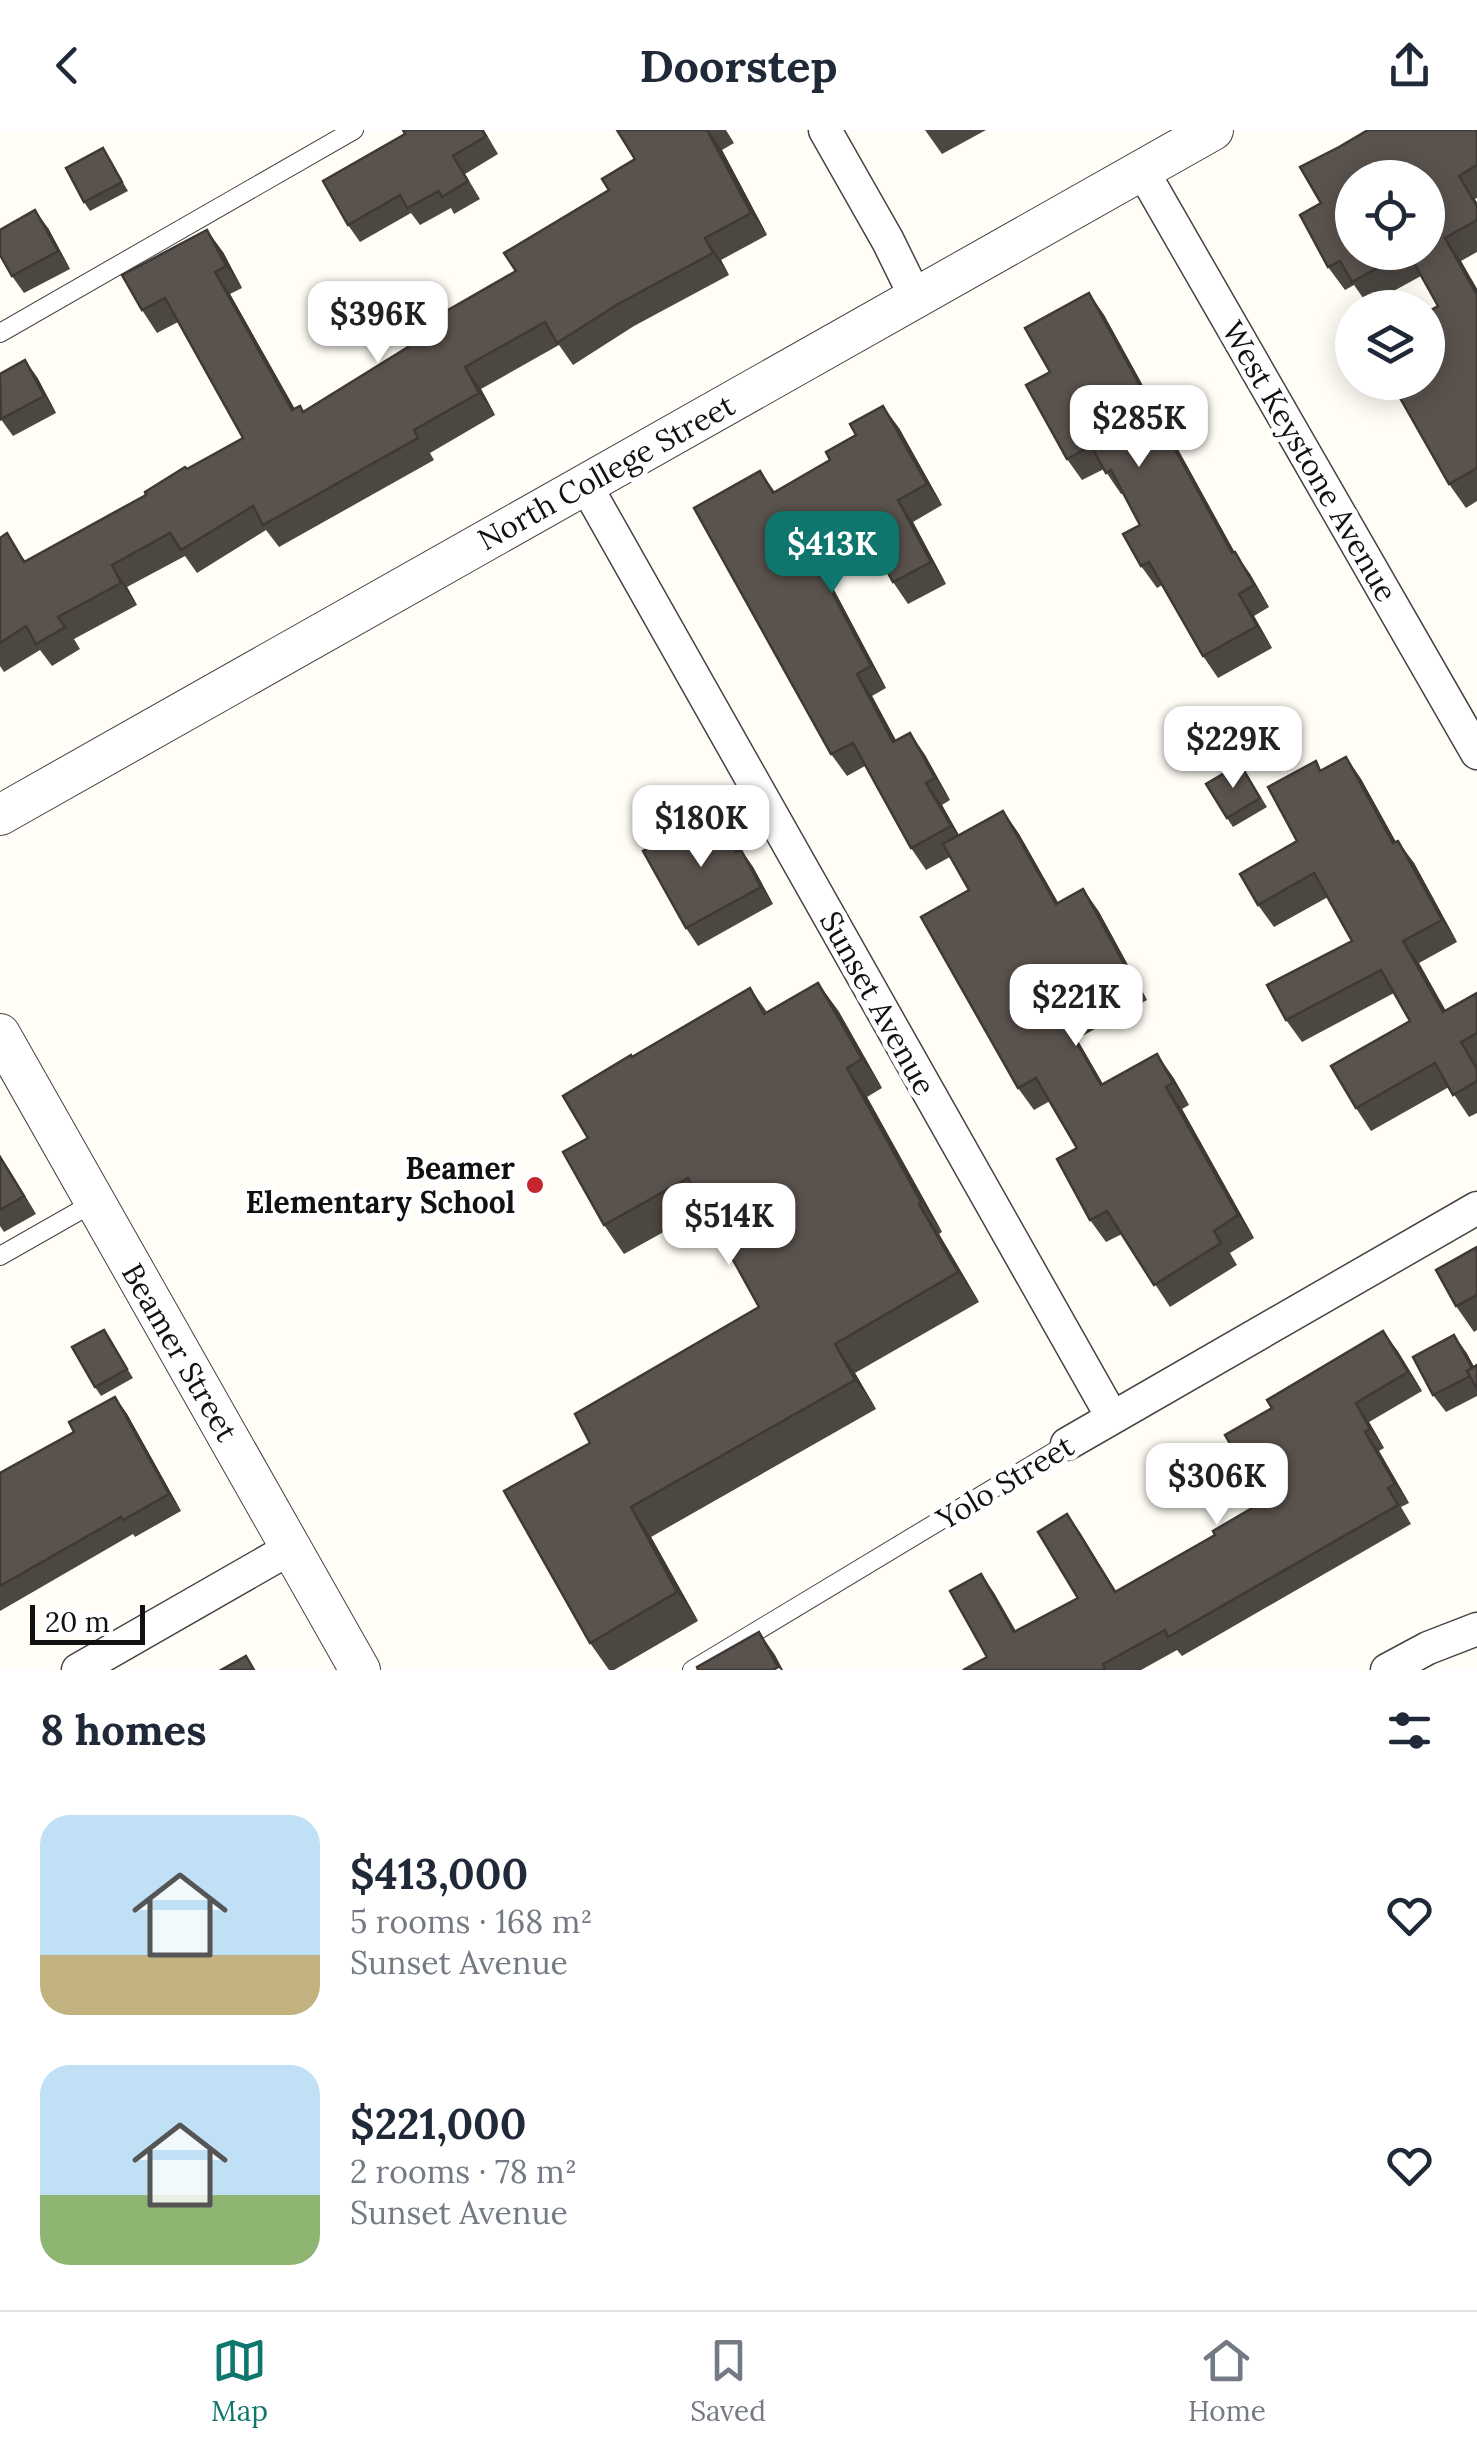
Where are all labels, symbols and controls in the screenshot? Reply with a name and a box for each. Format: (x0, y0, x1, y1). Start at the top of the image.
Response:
text: Doorstep (639, 37, 838, 94)
icon: back (40, 38, 95, 93)
icon: share (1382, 38, 1437, 93)
map controls (1335, 160, 1445, 400)
button: locate (1335, 160, 1445, 270)
pin: $396K (308, 281, 448, 366)
button: layers (1335, 290, 1445, 400)
text: $396K (330, 293, 426, 334)
street label: West Keystone Avenue (1213, 314, 1406, 609)
street label: North College Street (471, 385, 742, 559)
pin: $285K (1069, 385, 1209, 470)
text: $285K (1092, 397, 1186, 438)
pin: $413K (762, 511, 902, 596)
text: $413K (787, 523, 877, 564)
pin: $229K (1163, 706, 1303, 791)
text: $229K (1186, 718, 1280, 759)
pin: $180K (631, 785, 771, 870)
text: $180K (654, 797, 748, 838)
street label: Sunset Avenue (812, 904, 944, 1102)
pin: $221K (1006, 964, 1146, 1049)
text: $221K (1032, 976, 1120, 1017)
place label: Beamer Elementary School (245, 1149, 516, 1222)
marker: Beamer Elementary School (524, 1174, 546, 1196)
pin: $514K (659, 1183, 799, 1268)
text: $514K (684, 1195, 774, 1236)
street label: Beamer Street (114, 1256, 246, 1448)
street label: Yolo Street (929, 1426, 1081, 1538)
pin: $306K (1147, 1443, 1287, 1528)
text: $306K (1168, 1455, 1266, 1496)
scale bar (30, 1600, 145, 1644)
text: 20 m (45, 1604, 110, 1640)
text: 8 homes (40, 1703, 207, 1757)
icon: filters (1382, 1703, 1437, 1758)
text: $413,000 (350, 1847, 528, 1901)
icon: home (120, 1855, 240, 1975)
icon: heart (1382, 1888, 1437, 1943)
text: 5 rooms · 168 m² (350, 1901, 593, 1942)
text: Sunset Avenue (350, 1942, 568, 1983)
text: $221,000 (350, 2097, 527, 2151)
icon: home (120, 2105, 240, 2225)
icon: heart (1382, 2138, 1437, 2193)
text: 2 rooms · 78 m² (350, 2151, 577, 2192)
text: Sunset Avenue (350, 2192, 568, 2233)
tab: Map (211, 2333, 268, 2429)
tab: Saved (690, 2333, 766, 2429)
tab: Home (1188, 2333, 1266, 2429)

